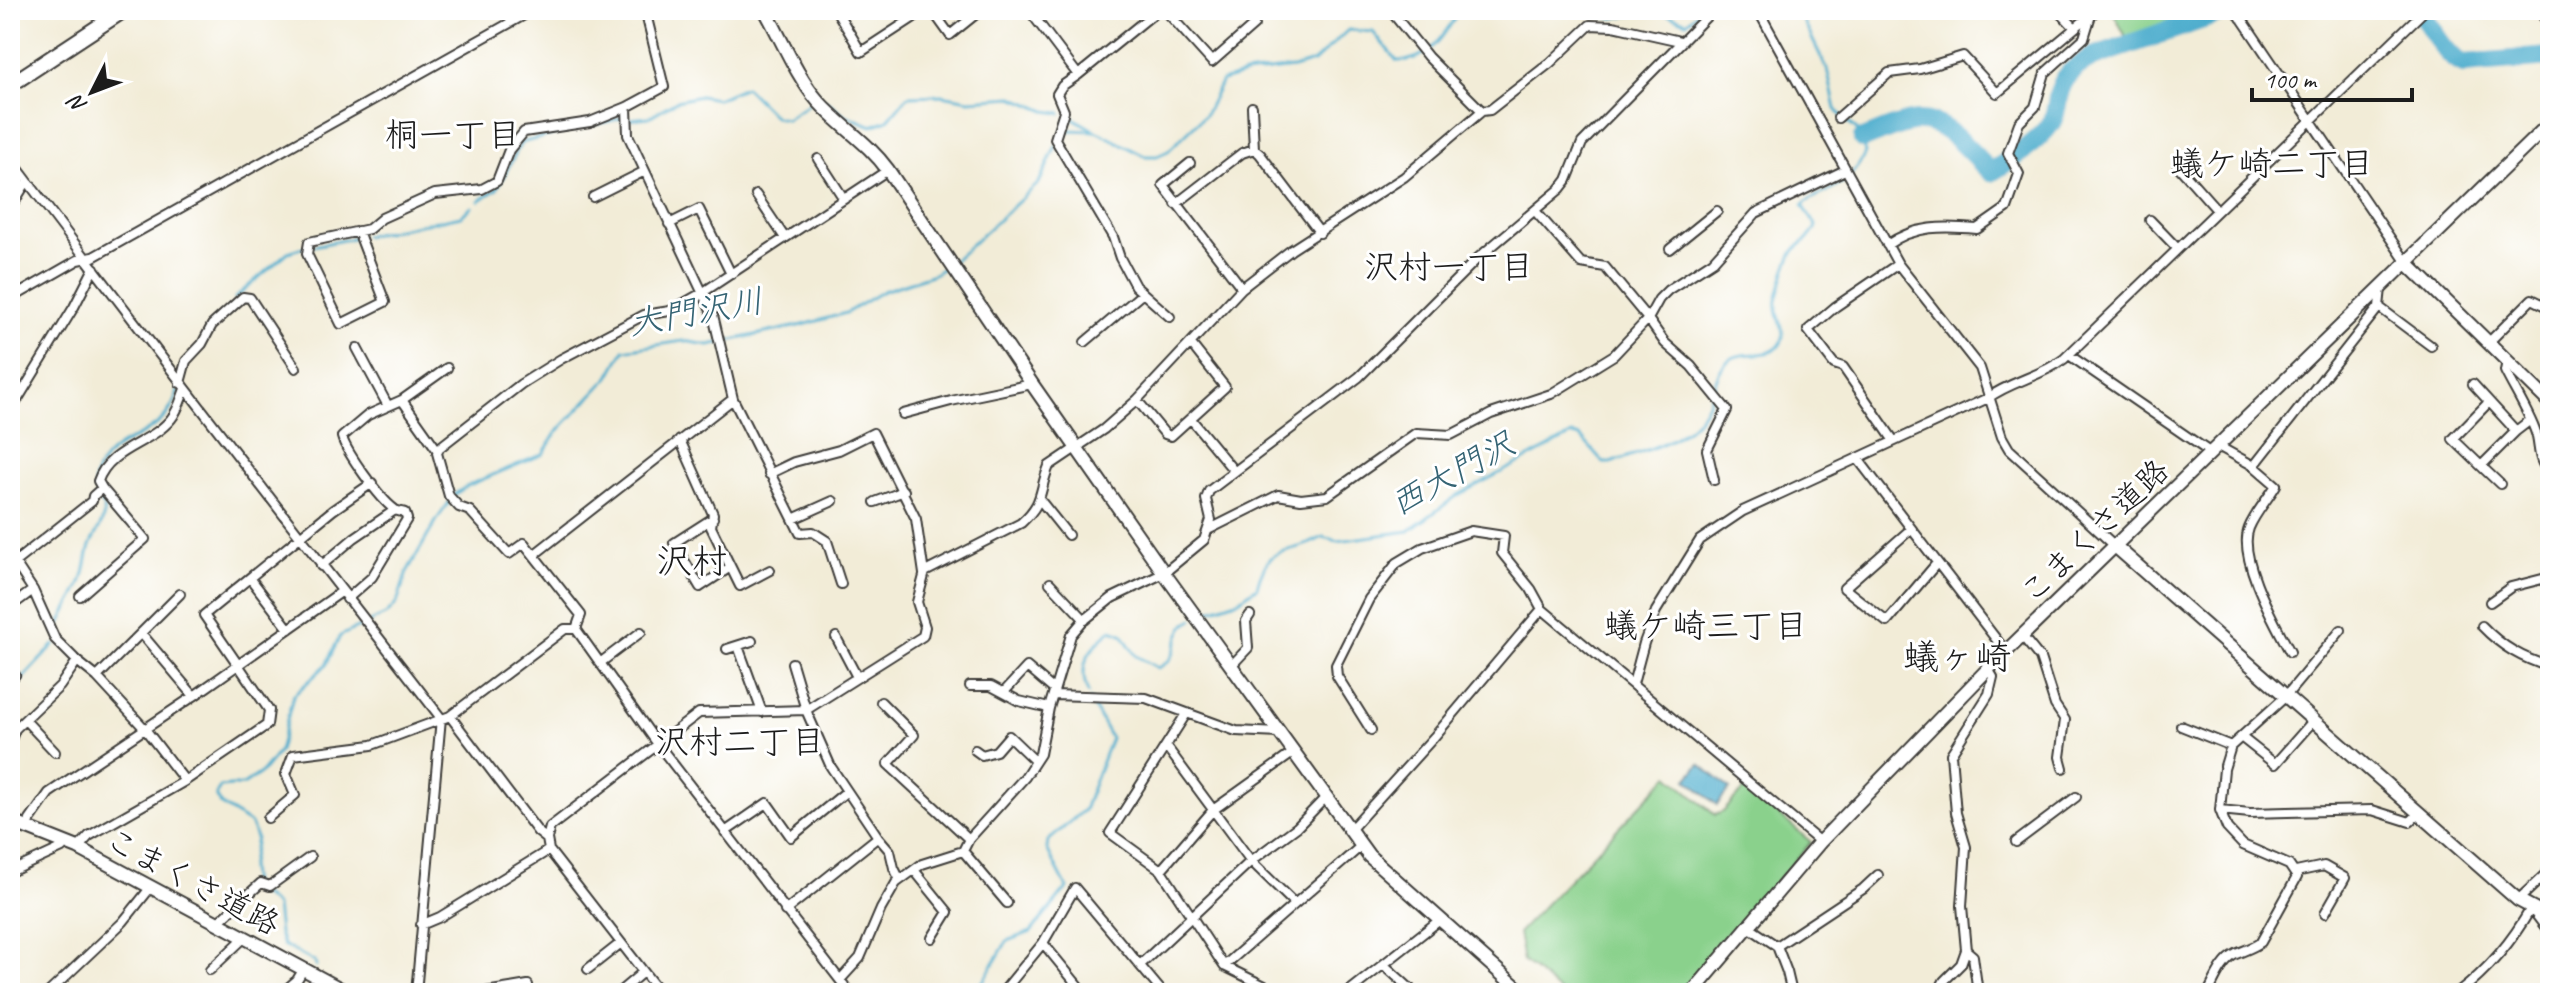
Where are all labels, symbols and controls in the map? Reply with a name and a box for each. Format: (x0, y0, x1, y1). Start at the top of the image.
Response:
north arrow (52, 52, 132, 132)
scale bar (2252, 52, 2412, 102)
text: 100 m (2264, 65, 2318, 95)
text: N (61, 88, 93, 119)
district label: 桐一丁目 (385, 113, 521, 156)
district label: 蟻ケ崎二丁目 (2170, 142, 2374, 185)
district label: 沢村一丁目 (1364, 245, 1534, 288)
water label: 大門沢川 (625, 279, 767, 344)
water label: 西大門沢 (1382, 421, 1523, 525)
street label: こまくさ道路 (2011, 450, 2178, 613)
district label: 沢村 (656, 538, 728, 584)
district label: 蟻ケ崎三丁目 (1604, 604, 1808, 647)
district label: 蟻ヶ崎 (1903, 634, 2011, 680)
district label: 沢村二丁目 (655, 720, 825, 763)
street label: こまくさ道路 (98, 818, 287, 945)

